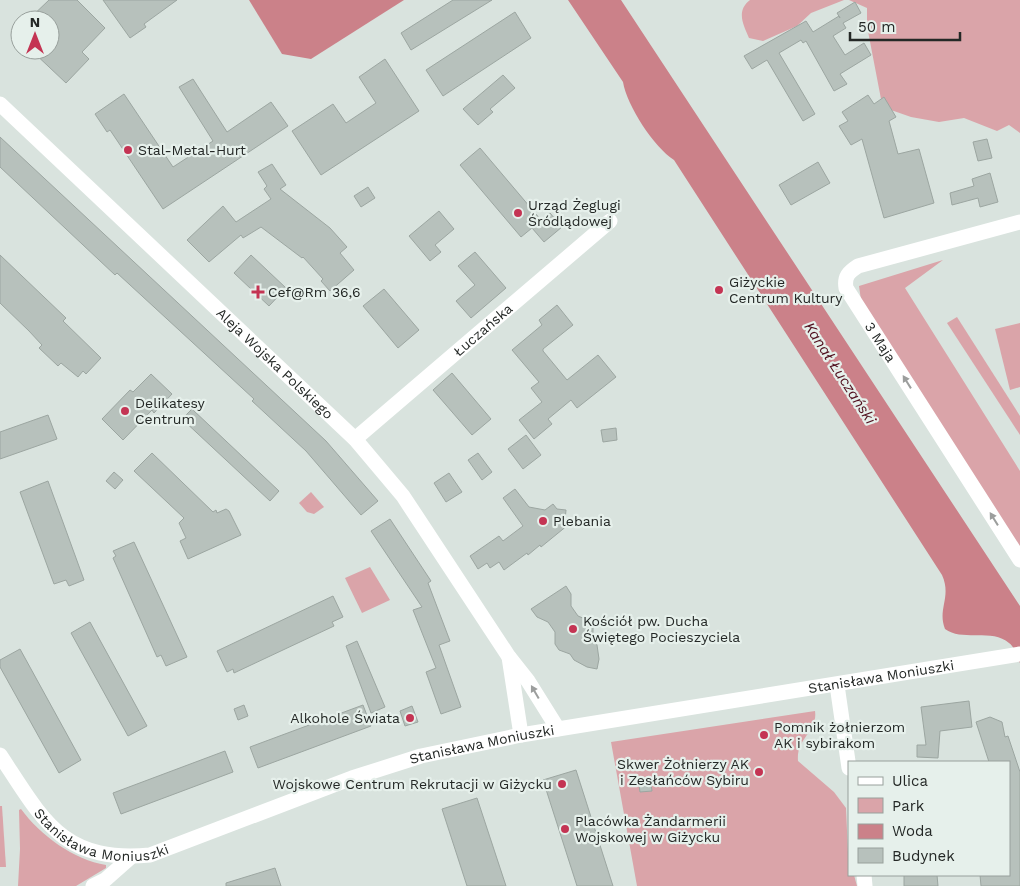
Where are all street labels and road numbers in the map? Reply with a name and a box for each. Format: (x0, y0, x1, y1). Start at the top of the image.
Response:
street label: Łuczańska (450, 300, 515, 359)
street label: Aleja Wojska Polskiego (213, 305, 337, 422)
street label: 3 Maja (862, 319, 899, 365)
street label: Stanisława Moniuszki (807, 657, 955, 696)
street label: Stanisława Moniuszki (407, 722, 555, 767)
street label: Stanisława Moniuszki (31, 805, 171, 864)

